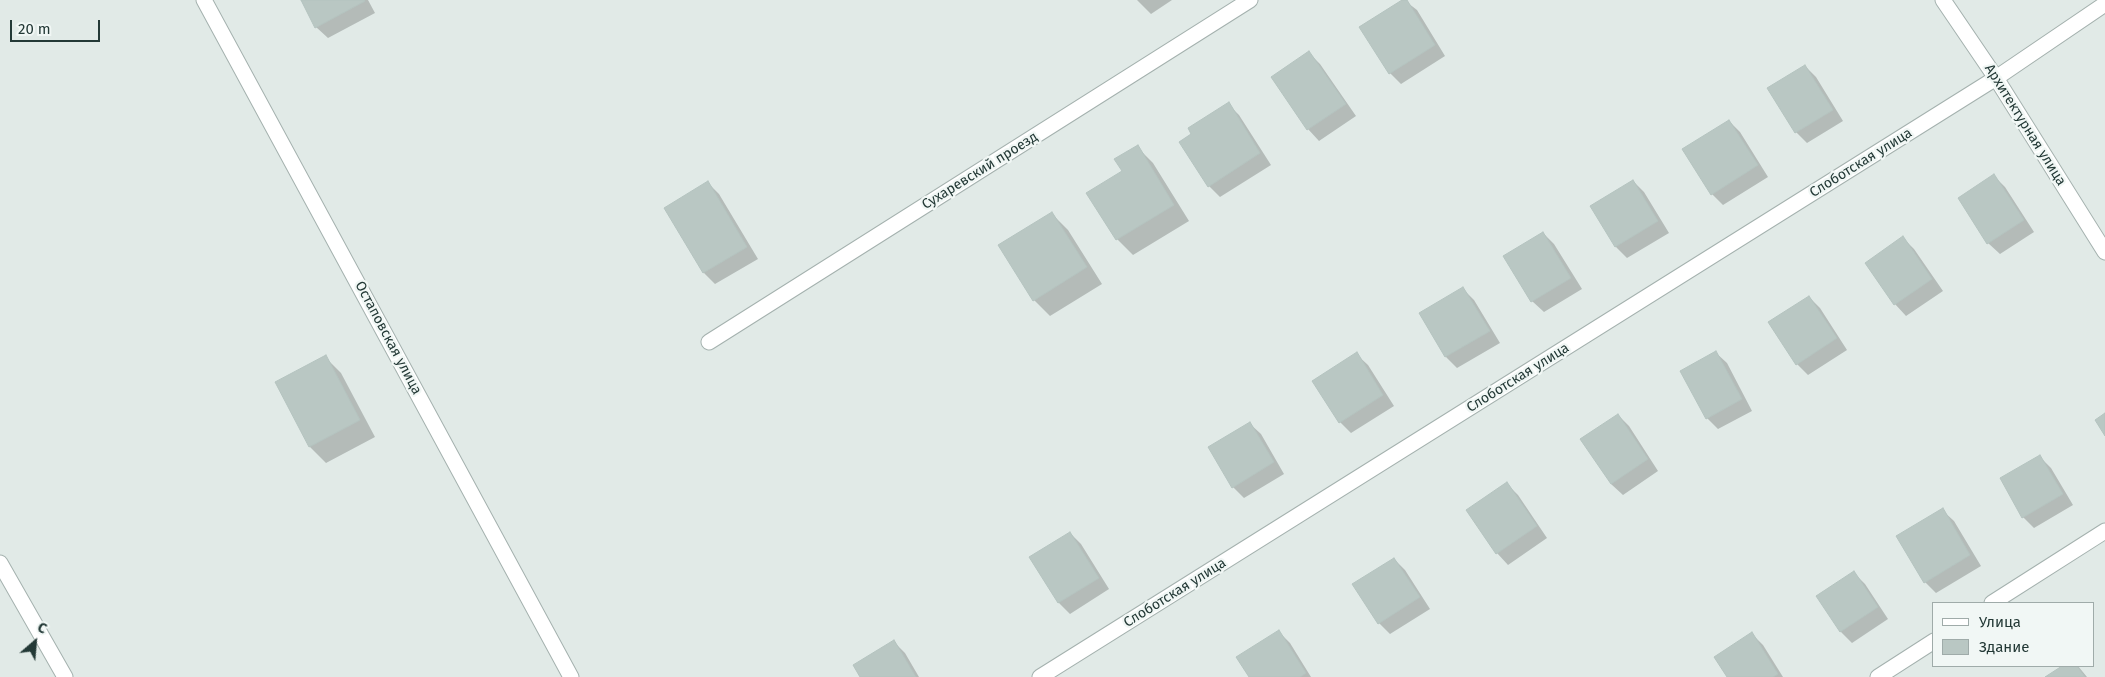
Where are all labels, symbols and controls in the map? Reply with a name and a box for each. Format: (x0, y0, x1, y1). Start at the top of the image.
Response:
scale bar (12, 10, 102, 42)
text: 20 m (18, 20, 51, 38)
street label: Архитектурная улица (1981, 61, 2069, 189)
street label: Слоботская улица (1807, 125, 1915, 201)
street label: Сухаревский проезд (919, 129, 1041, 213)
street label: Остаповская улица (351, 279, 425, 397)
street label: Слоботская улица (1464, 340, 1572, 416)
street label: Слоботская улица (1121, 555, 1229, 631)
legend (1932, 602, 2095, 667)
text: Улица (1979, 613, 2021, 631)
north arrow (10, 617, 60, 667)
text: С (35, 619, 49, 638)
text: Здание (1979, 638, 2029, 656)

